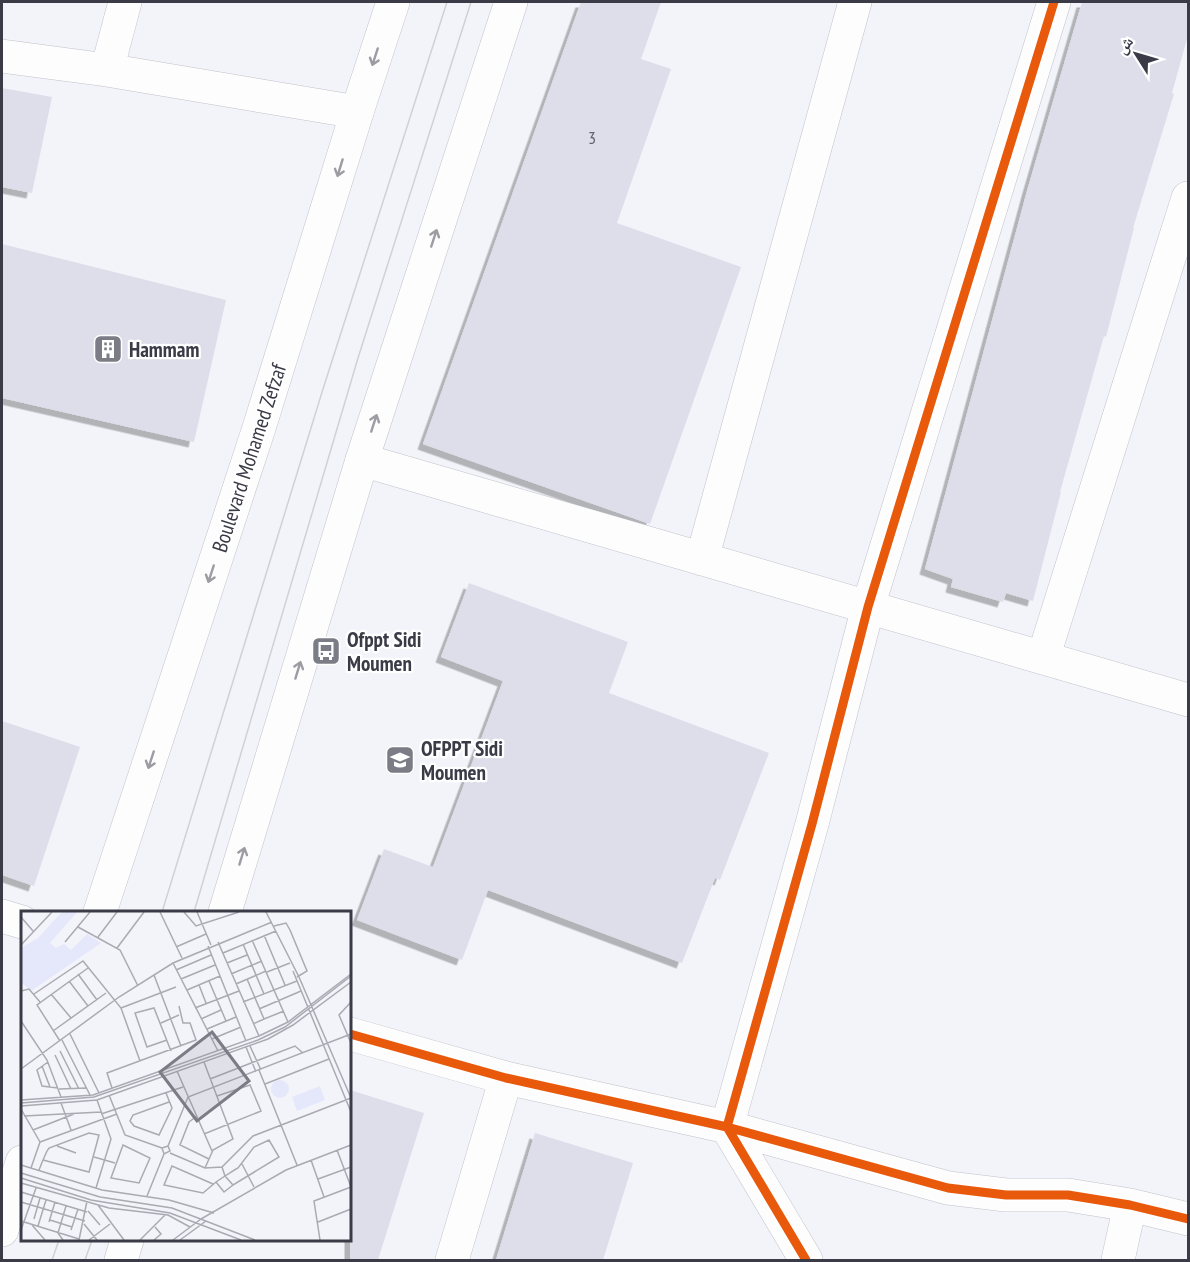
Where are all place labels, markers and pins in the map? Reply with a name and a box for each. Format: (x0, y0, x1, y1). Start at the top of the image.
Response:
building icon: Hammam (92, 333, 124, 365)
place label: Hammam (129, 336, 199, 363)
place label: Ofppt Sidi Moumen (347, 626, 421, 677)
bus stop icon: Ofppt Sidi Moumen (310, 635, 342, 667)
place label: OFPPT Sidi Moumen (421, 735, 503, 786)
school or university icon: OFPPT Sidi Moumen (384, 744, 416, 776)

